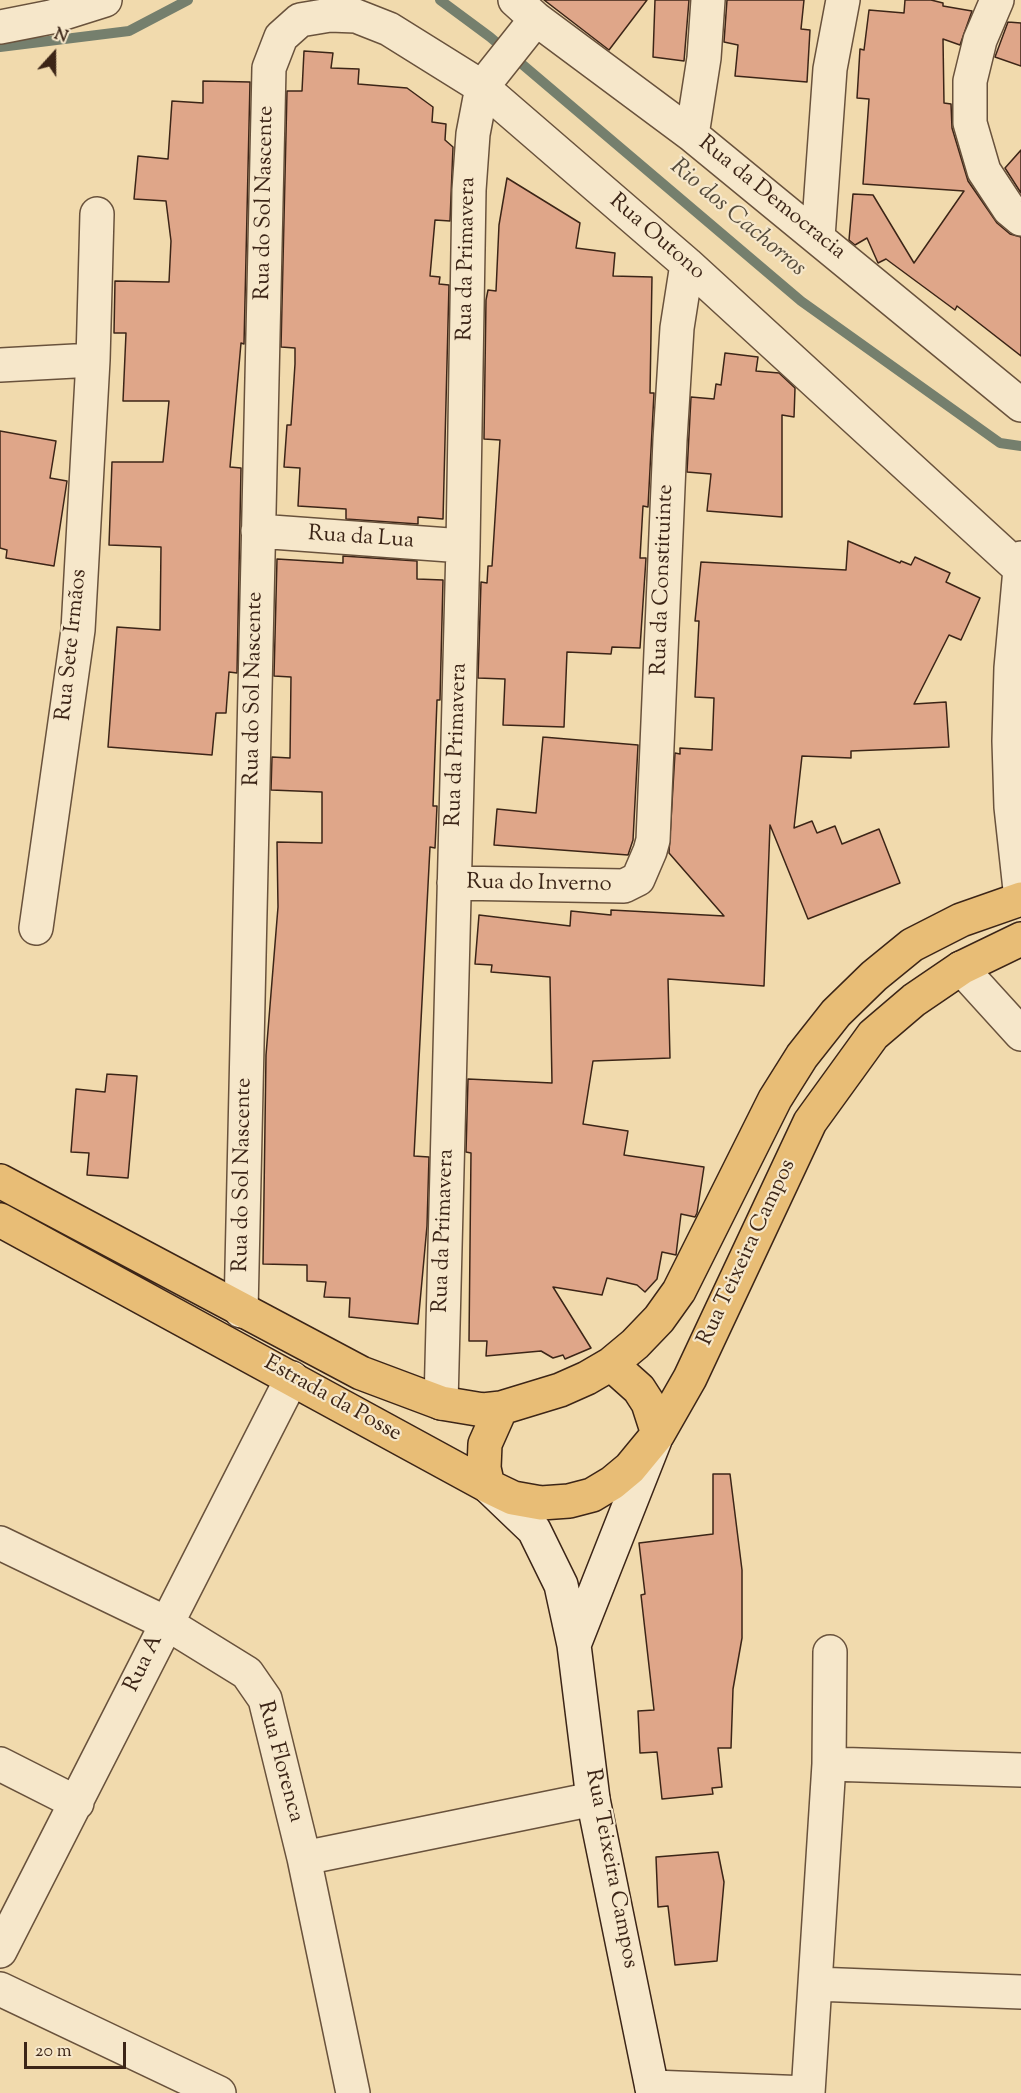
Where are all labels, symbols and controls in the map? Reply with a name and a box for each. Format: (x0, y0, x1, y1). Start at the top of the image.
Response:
north arrow (24, 24, 84, 84)
text: N (51, 24, 71, 50)
street label: Rua do Sol Nascente (251, 106, 281, 300)
street label: Rua da Democracia (692, 131, 850, 267)
water label: Rio dos Cachorros (663, 154, 811, 284)
street label: Rua da Primavera (453, 177, 483, 341)
street label: Rua Outono (603, 189, 709, 287)
street label: Rua da Constituinte (647, 484, 681, 676)
street label: Rua da Lua (307, 522, 415, 556)
street label: Rua Sete Irmãos (52, 568, 94, 722)
street label: Rua do Sol Nascente (240, 592, 270, 786)
street label: Rua da Primavera (442, 663, 474, 827)
street label: Rua do Inverno (466, 871, 612, 899)
street label: Rua do Sol Nascente (229, 1078, 259, 1272)
street label: Rua da Primavera (429, 1149, 461, 1313)
street label: Rua Teixeira Campos (693, 1156, 803, 1350)
street label: Estrada da Posse (259, 1351, 405, 1449)
street label: Rua A (120, 1631, 170, 1697)
street label: Rua Florenca (250, 1699, 308, 1825)
street label: Rua Teixeira Campos (578, 1767, 642, 1971)
scale bar (27, 2030, 129, 2068)
text: 20 m (35, 2039, 72, 2065)

